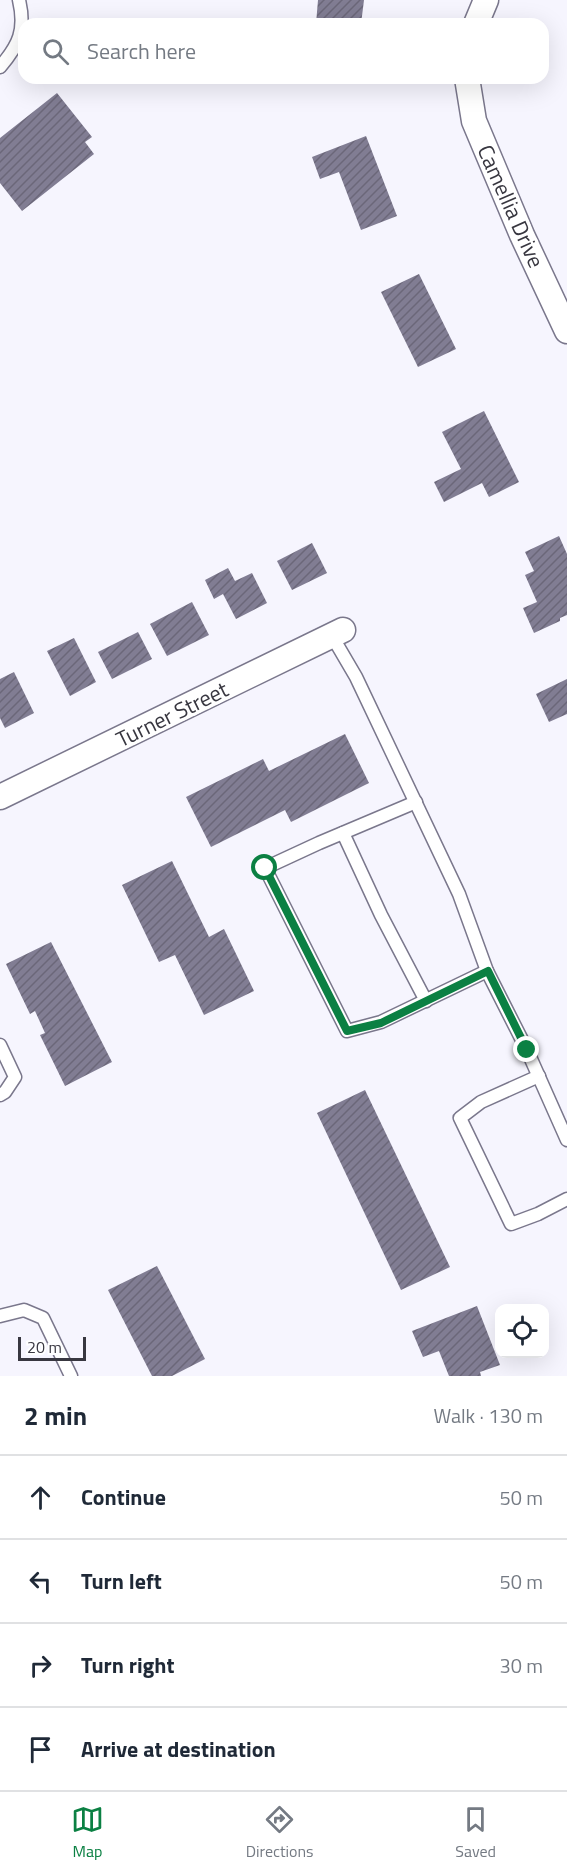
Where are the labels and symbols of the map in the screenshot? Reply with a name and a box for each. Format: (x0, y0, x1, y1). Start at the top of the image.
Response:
street label: Camellia Drive (469, 139, 553, 273)
street label: Turner Street (110, 672, 234, 756)
route start (251, 854, 277, 880)
route end (513, 1036, 539, 1062)
scale bar (18, 1334, 86, 1362)

